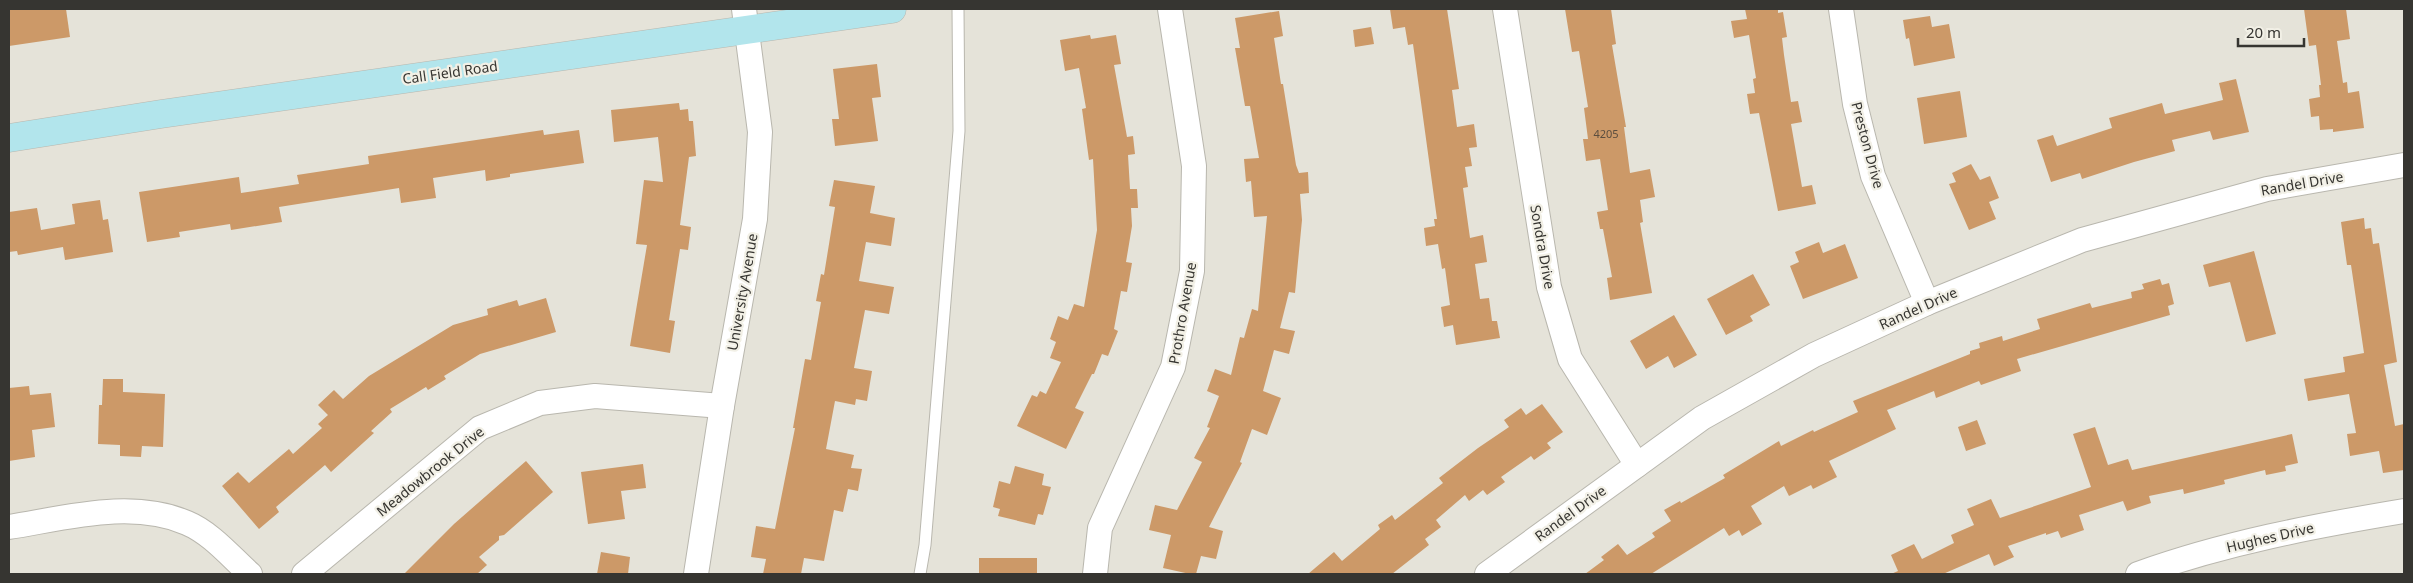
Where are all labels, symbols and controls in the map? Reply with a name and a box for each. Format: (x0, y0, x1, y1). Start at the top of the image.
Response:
scale bar (2238, 15, 2304, 47)
text: 20 m (2246, 22, 2281, 42)
street label: Call Field Road (401, 56, 499, 88)
street label: Preston Drive (1847, 100, 1889, 191)
house number: 4205 (1593, 126, 1619, 141)
street label: Randel Drive (2259, 166, 2345, 200)
street label: Sondra Drive (1526, 203, 1560, 291)
street label: University Avenue (722, 232, 762, 352)
street label: Prothro Avenue (1164, 261, 1200, 365)
street label: Randel Drive (1876, 282, 1960, 334)
street label: Meadowbrook Drive (372, 422, 488, 520)
street label: Randel Drive (1531, 481, 1609, 545)
street label: Hughes Drive (2224, 518, 2316, 556)

